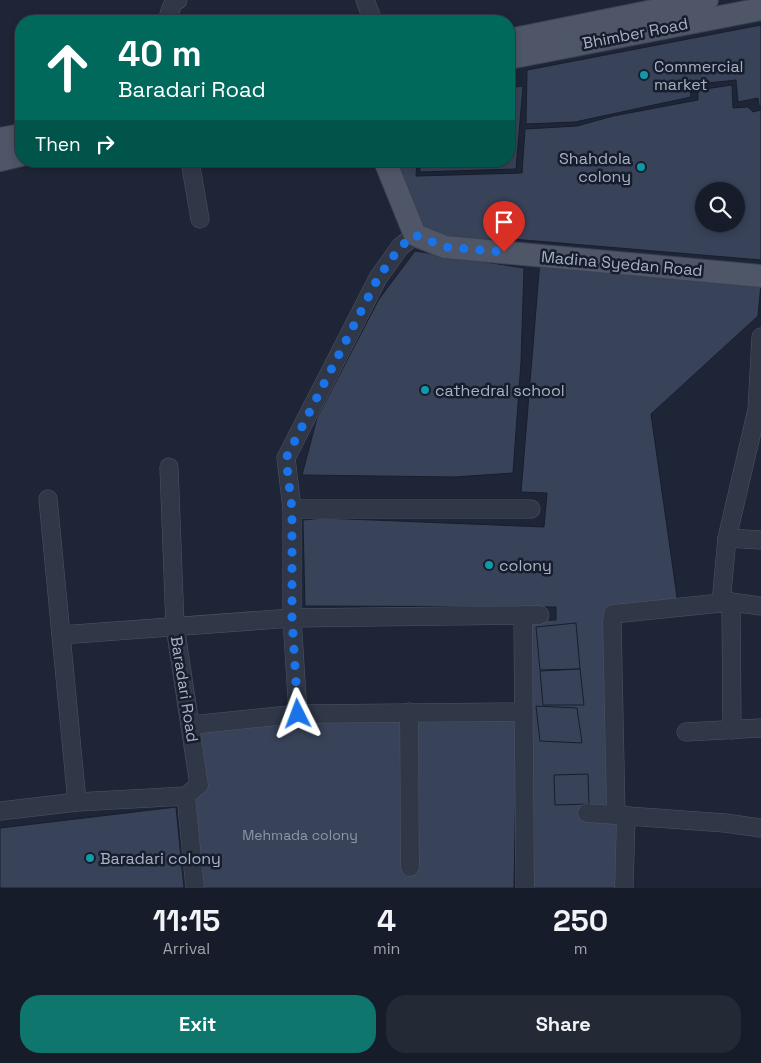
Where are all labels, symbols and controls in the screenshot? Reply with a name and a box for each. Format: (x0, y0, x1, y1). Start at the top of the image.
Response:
street label: Bhimber Road (580, 13, 690, 54)
text: 40 m (118, 32, 202, 76)
icon: ahead (35, 35, 100, 100)
place label: Commercial market (654, 56, 744, 95)
marker: Commercial market (638, 69, 650, 81)
text: Baradari Road (118, 75, 266, 103)
icon: right (91, 130, 119, 158)
text: Then (35, 132, 81, 157)
place label: Shahdola colony (559, 148, 631, 187)
marker: Shahdola colony (635, 161, 647, 173)
map controls (695, 182, 745, 232)
button: search (695, 182, 745, 232)
pin (483, 201, 525, 252)
icon: arrive (490, 208, 518, 236)
street label: Madina Syedan Road (540, 246, 704, 281)
place label: cathedral school (435, 380, 565, 401)
marker: cathedral school (419, 384, 431, 396)
place label: colony (499, 555, 552, 576)
marker: colony (483, 559, 495, 571)
street label: Baradari Road (166, 634, 203, 744)
position arrow (271, 687, 323, 739)
house number: Mehmada colony (242, 826, 358, 844)
place label: Baradari colony (100, 848, 221, 869)
marker: Baradari colony (84, 852, 96, 864)
text: 11:15 (153, 901, 220, 940)
text: 4 (377, 901, 396, 940)
text: 250 (553, 901, 608, 940)
text: Arrival (163, 938, 210, 959)
text: min (373, 938, 400, 959)
text: m (574, 938, 588, 959)
button: Exit (20, 995, 376, 1053)
button: Share (386, 995, 741, 1053)

